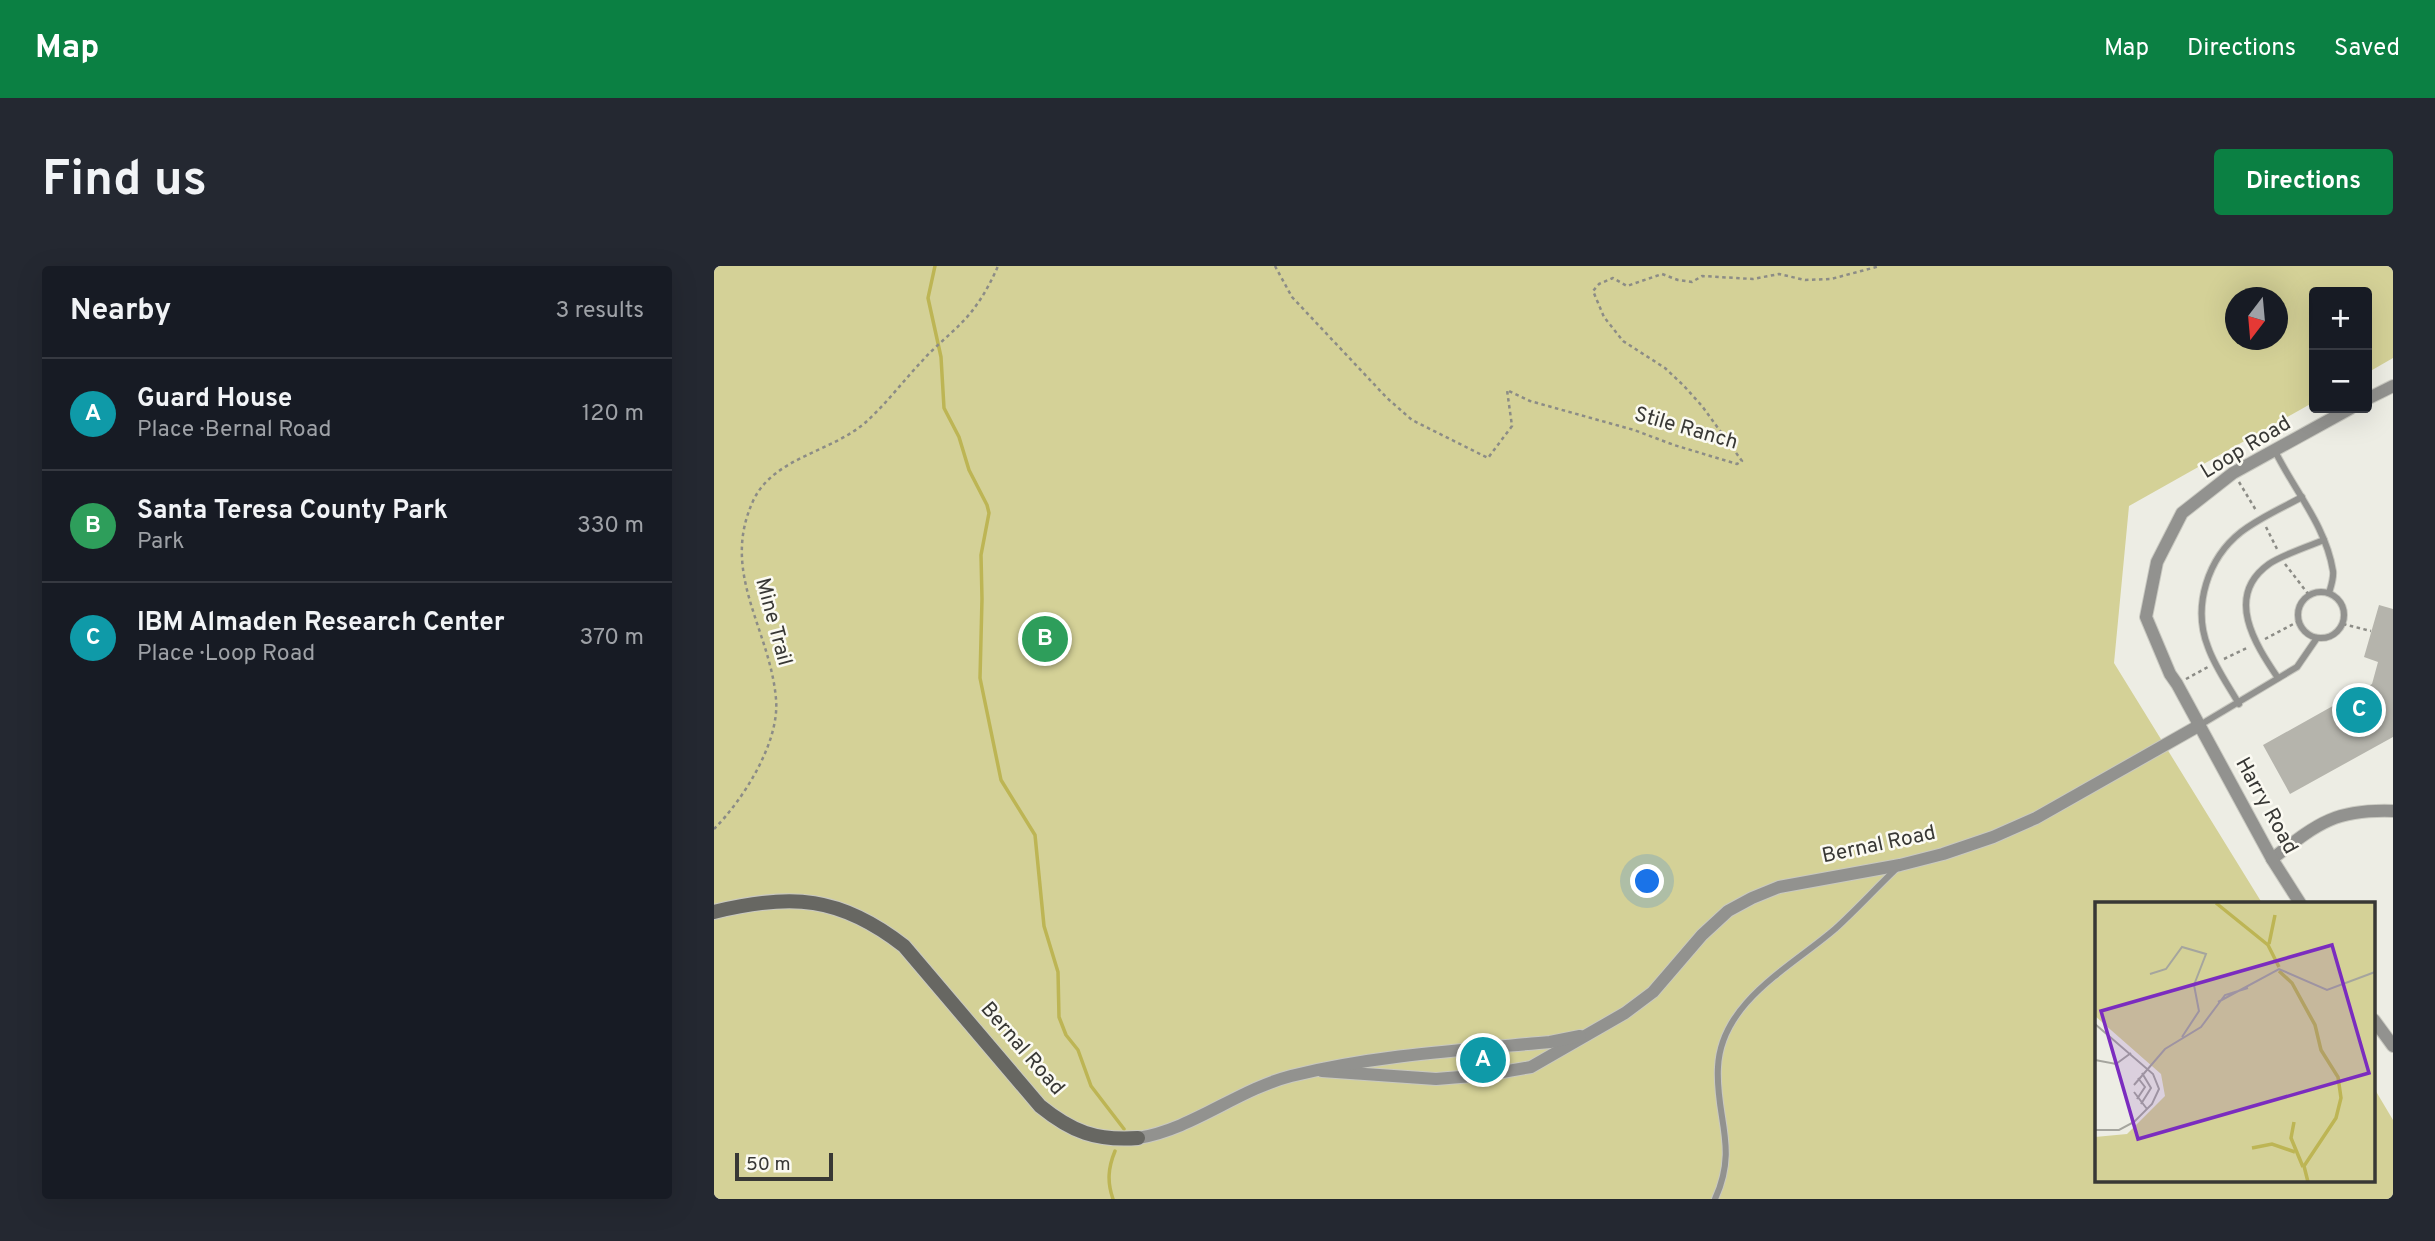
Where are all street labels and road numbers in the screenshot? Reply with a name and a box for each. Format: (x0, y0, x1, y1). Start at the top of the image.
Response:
street label: Stile Ranch (1631, 401, 1741, 457)
street label: Loop Road (2196, 410, 2296, 486)
street label: Mine Trail (748, 575, 798, 669)
street label: Harry Road (2228, 753, 2304, 859)
street label: Bernal Road (1820, 820, 1938, 870)
street label: Bernal Road (974, 997, 1070, 1101)

